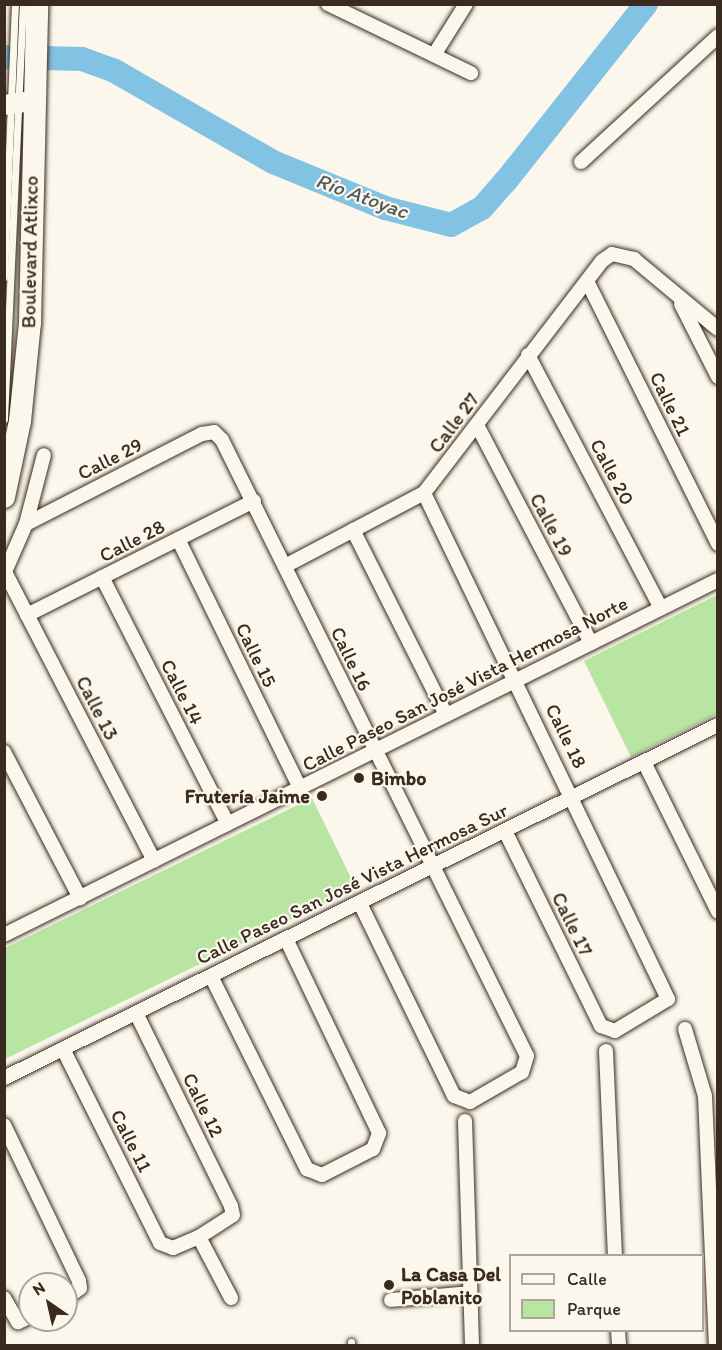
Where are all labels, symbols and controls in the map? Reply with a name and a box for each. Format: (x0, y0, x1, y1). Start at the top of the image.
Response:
water label: Río Atoyac (313, 168, 411, 224)
street label: Boulevard Atlixco (17, 175, 43, 329)
street label: Calle 21 (644, 368, 696, 440)
street label: Calle 27 (424, 388, 484, 458)
street label: Calle 29 (74, 433, 146, 485)
street label: Calle 20 (585, 435, 639, 509)
street label: Calle 19 (524, 489, 578, 561)
street label: Calle 28 (95, 514, 169, 568)
street label: Calle Paseo San José Vista Hermosa Norte (299, 591, 631, 777)
street label: Calle 15 (230, 619, 282, 691)
street label: Calle 16 (325, 623, 377, 695)
street label: Calle 14 (155, 655, 209, 729)
street label: Calle 13 (71, 672, 123, 744)
street label: Calle 18 (540, 700, 592, 772)
place label: Bimbo (371, 766, 426, 790)
marker: Bimbo (352, 771, 366, 785)
place label: Frutería Jaime (185, 784, 310, 808)
marker: Frutería Jaime (315, 789, 329, 803)
street label: Calle Paseo San José Vista Hermosa Sur (193, 798, 511, 970)
street label: Calle 17 (546, 888, 598, 960)
street label: Calle 12 (177, 1069, 229, 1141)
street label: Calle 11 (105, 1106, 157, 1176)
legend (509, 1254, 704, 1332)
place label: La Casa Del Poblanito (401, 1262, 501, 1309)
text: Calle (567, 1268, 607, 1290)
north arrow (18, 1272, 78, 1332)
text: N (29, 1277, 49, 1299)
marker: La Casa Del Poblanito (382, 1278, 396, 1292)
text: Parque (567, 1298, 621, 1320)

